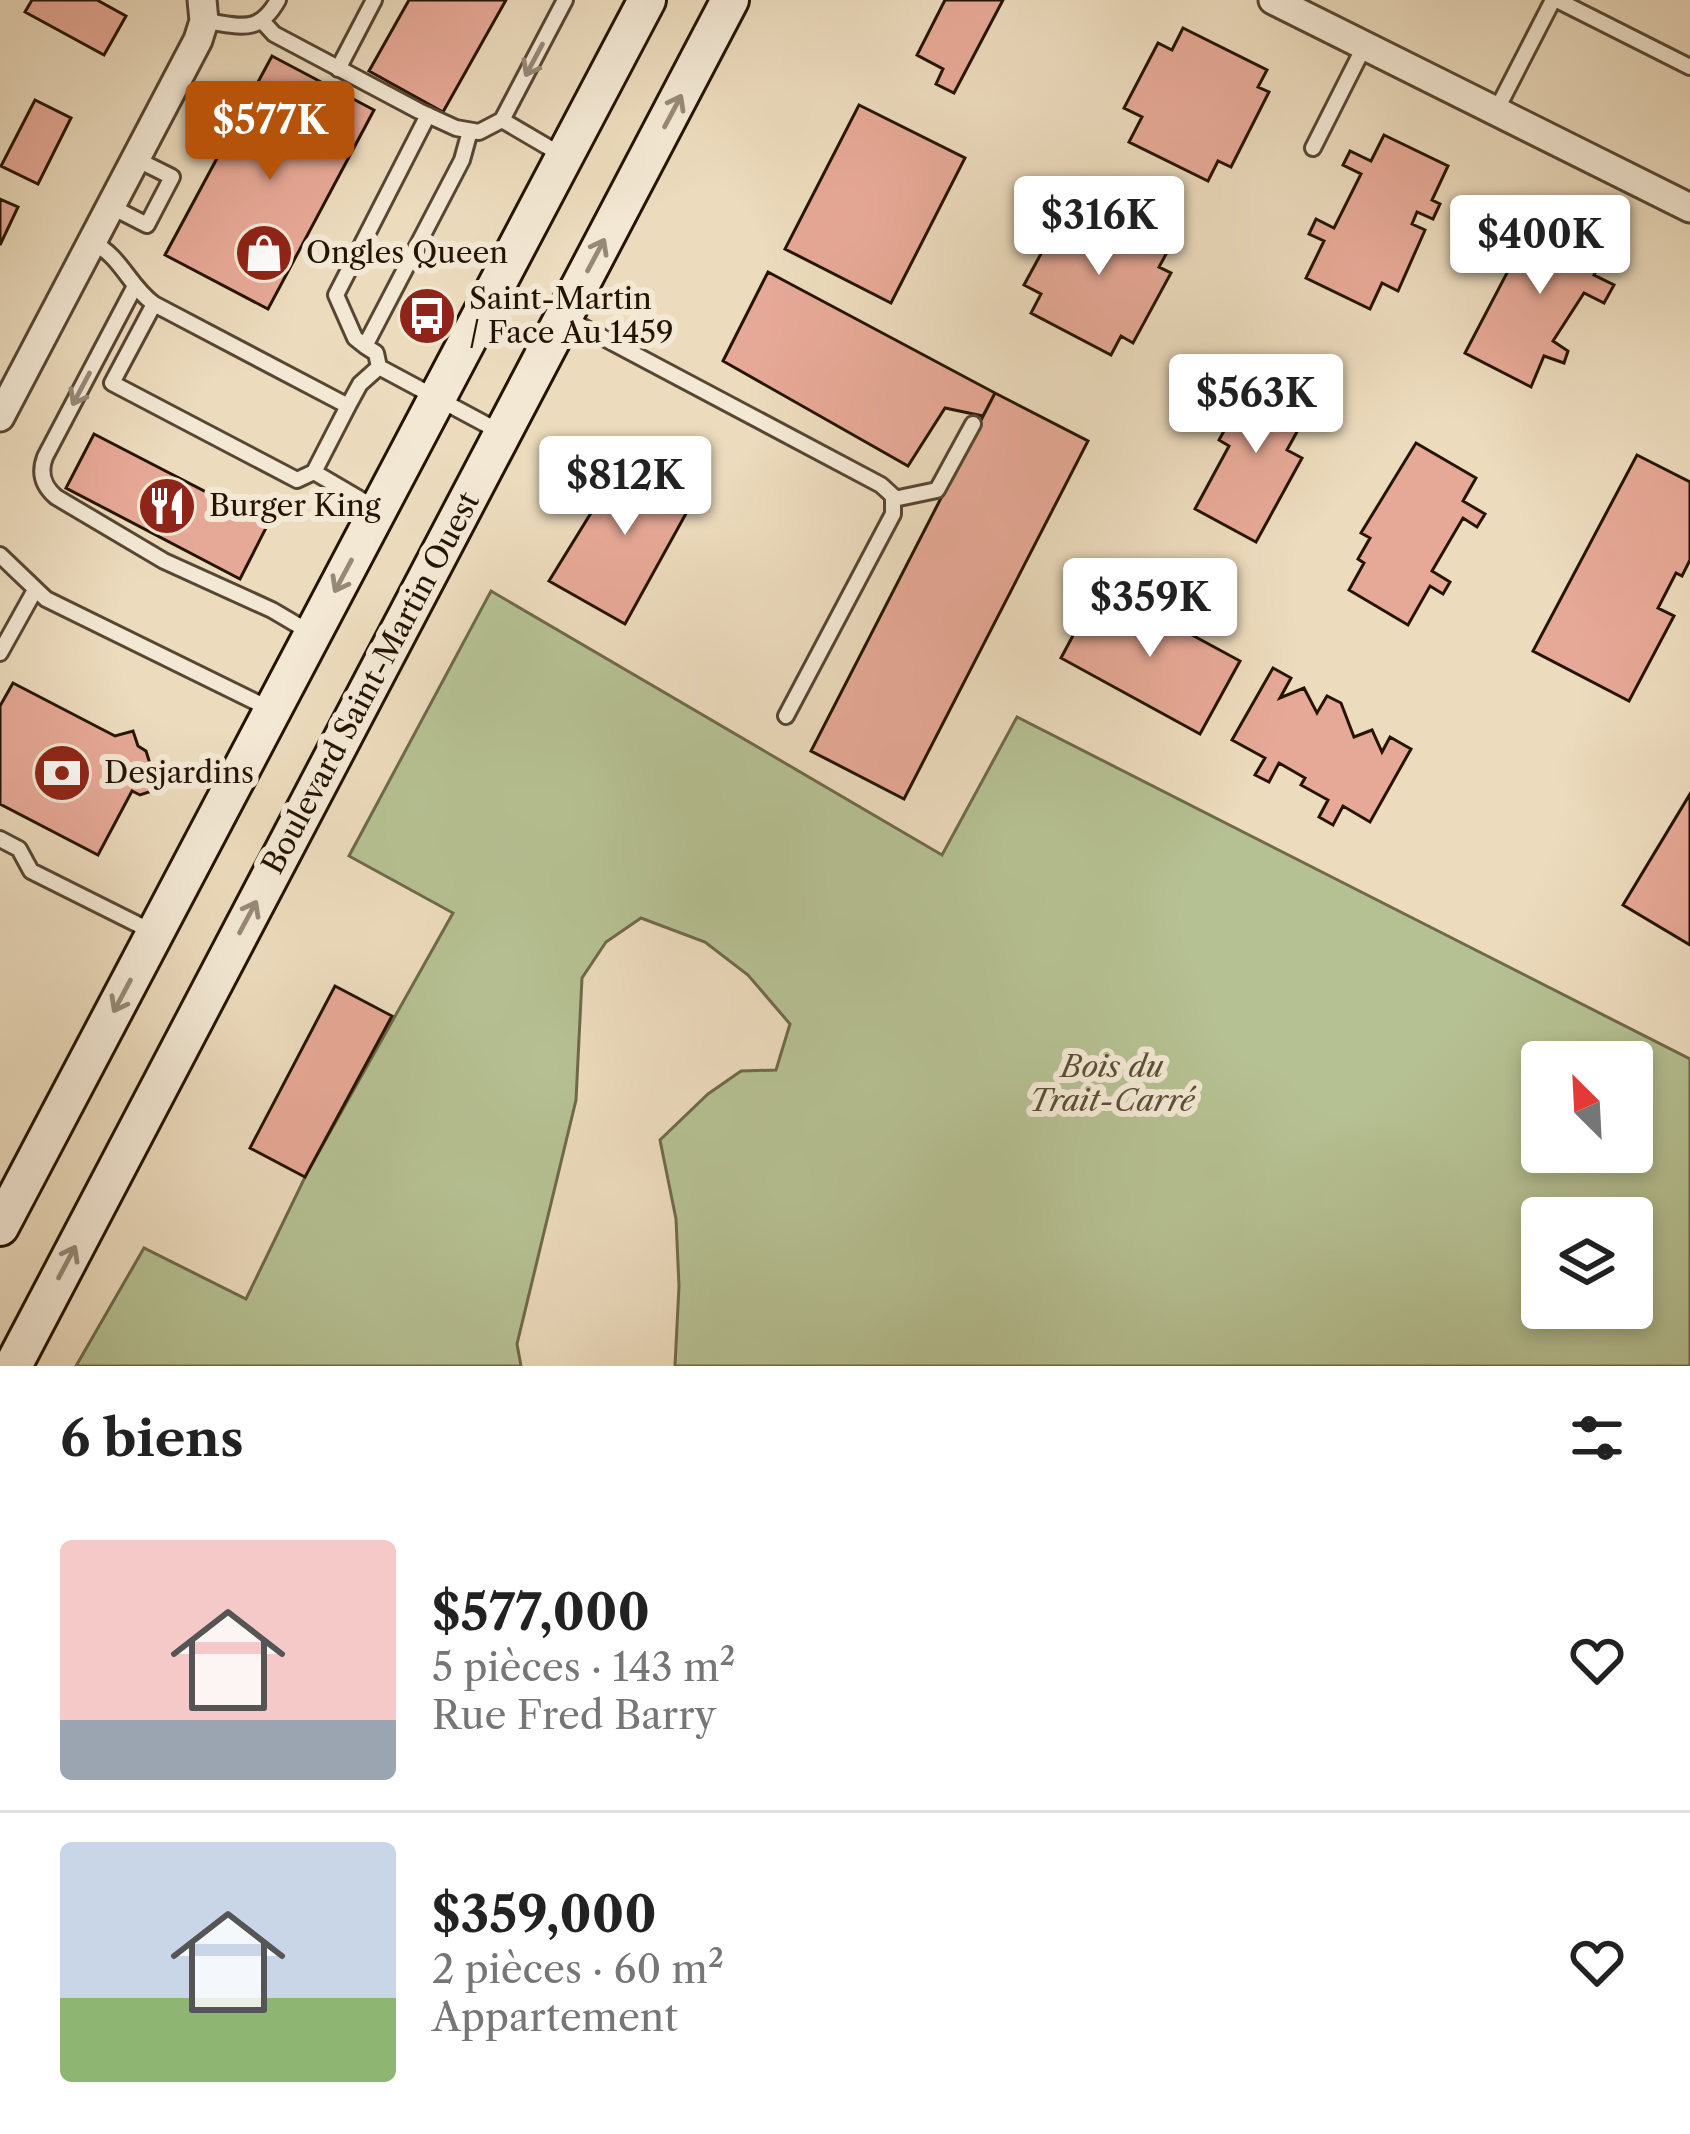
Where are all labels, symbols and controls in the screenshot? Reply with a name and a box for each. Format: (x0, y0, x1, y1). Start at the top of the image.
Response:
one-way arrow (521, 42, 544, 77)
pin: $577K (186, 81, 354, 183)
one-way arrow (662, 93, 685, 129)
text: $577K (212, 96, 328, 144)
pin: $316K (1015, 176, 1183, 278)
text: $316K (1041, 191, 1157, 239)
pin: $400K (1456, 195, 1624, 297)
text: $400K (1477, 210, 1603, 258)
shop icon: Ongles Queen (233, 222, 295, 284)
place label: Ongles Queen (306, 234, 508, 271)
one-way arrow (585, 239, 608, 274)
place label: Saint-Martin / Face Au 1459 (469, 280, 674, 351)
bus stop icon: Saint-Martin / Face Au 1459 (396, 285, 458, 347)
pin: $563K (1172, 354, 1340, 456)
text: $563K (1196, 369, 1316, 417)
one-way arrow (69, 371, 92, 406)
pin: $812K (541, 436, 709, 538)
text: $812K (566, 451, 684, 499)
restaurant icon: Burger King (136, 475, 198, 537)
street label: Boulevard Saint-Martin Ouest (254, 485, 487, 880)
place label: Burger King (209, 487, 381, 524)
one-way arrow (331, 558, 354, 593)
pin: $359K (1066, 558, 1234, 660)
text: $359K (1090, 573, 1210, 621)
bank icon: Desjardins (31, 742, 93, 804)
place label: Desjardins (104, 754, 254, 791)
one-way arrow (237, 899, 260, 935)
one-way arrow (109, 977, 132, 1013)
north arrow (1521, 1041, 1653, 1173)
map controls (1521, 1041, 1653, 1329)
park label: Bois du Trait-Carré (1030, 1048, 1197, 1119)
button: layers (1521, 1197, 1653, 1329)
one-way arrow (56, 1246, 79, 1281)
icon: filters (1564, 1405, 1630, 1471)
text: 6 biens (60, 1407, 244, 1469)
text: $577,000 (432, 1581, 650, 1643)
icon: home (156, 1588, 300, 1732)
icon: heart (1564, 1627, 1630, 1693)
text: 5 pièces · 143 m² (432, 1643, 735, 1691)
text: Rue Fred Barry (432, 1691, 716, 1739)
text: $359,000 (432, 1883, 657, 1945)
icon: home (156, 1890, 300, 2034)
icon: heart (1564, 1929, 1630, 1995)
text: 2 pièces · 60 m² (432, 1945, 724, 1993)
text: Appartement (432, 1993, 678, 2041)

